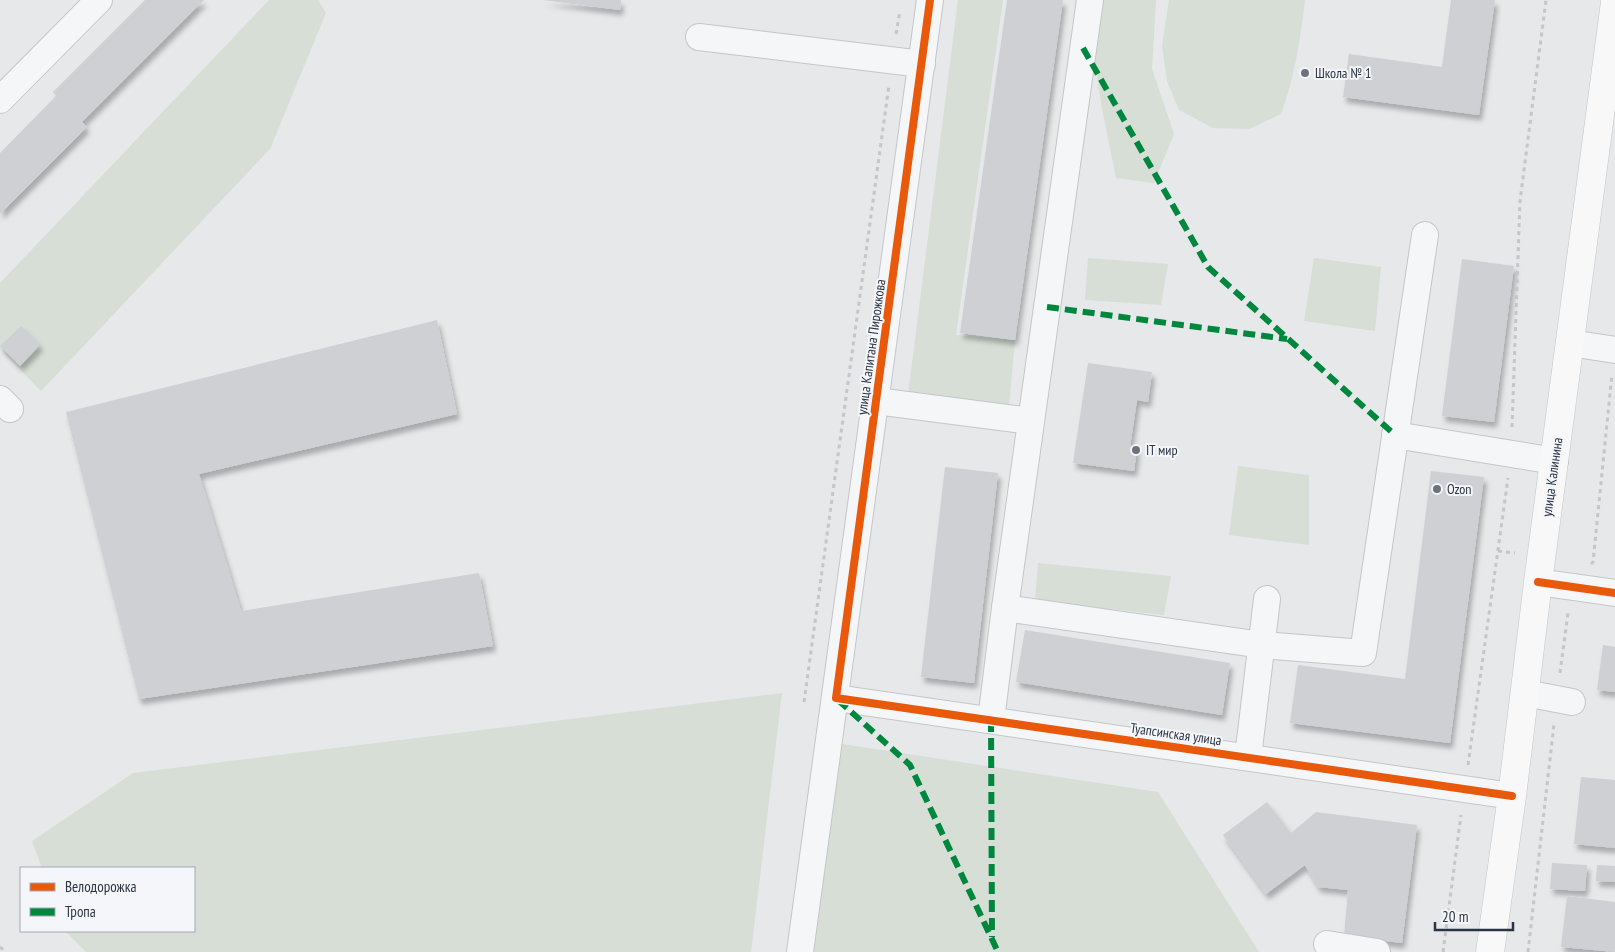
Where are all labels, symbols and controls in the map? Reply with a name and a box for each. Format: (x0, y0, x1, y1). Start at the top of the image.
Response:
place label: Школа № 1 (1315, 64, 1371, 82)
marker: Школа № 1 (1299, 67, 1311, 79)
street label: улица Капитана Пирожкова (853, 278, 889, 416)
street label: улица Калинина (1538, 436, 1566, 518)
place label: IT мир (1146, 441, 1178, 459)
marker: IT мир (1130, 444, 1142, 456)
place label: Ozon (1447, 480, 1472, 498)
marker: Ozon (1431, 483, 1443, 495)
street label: Туапсинская улица (1129, 719, 1223, 749)
legend (20, 867, 195, 932)
text: Велодорожка (65, 877, 136, 896)
scale bar (1435, 900, 1512, 932)
text: Тропа (65, 902, 96, 921)
text: 20 m (1442, 907, 1468, 926)

